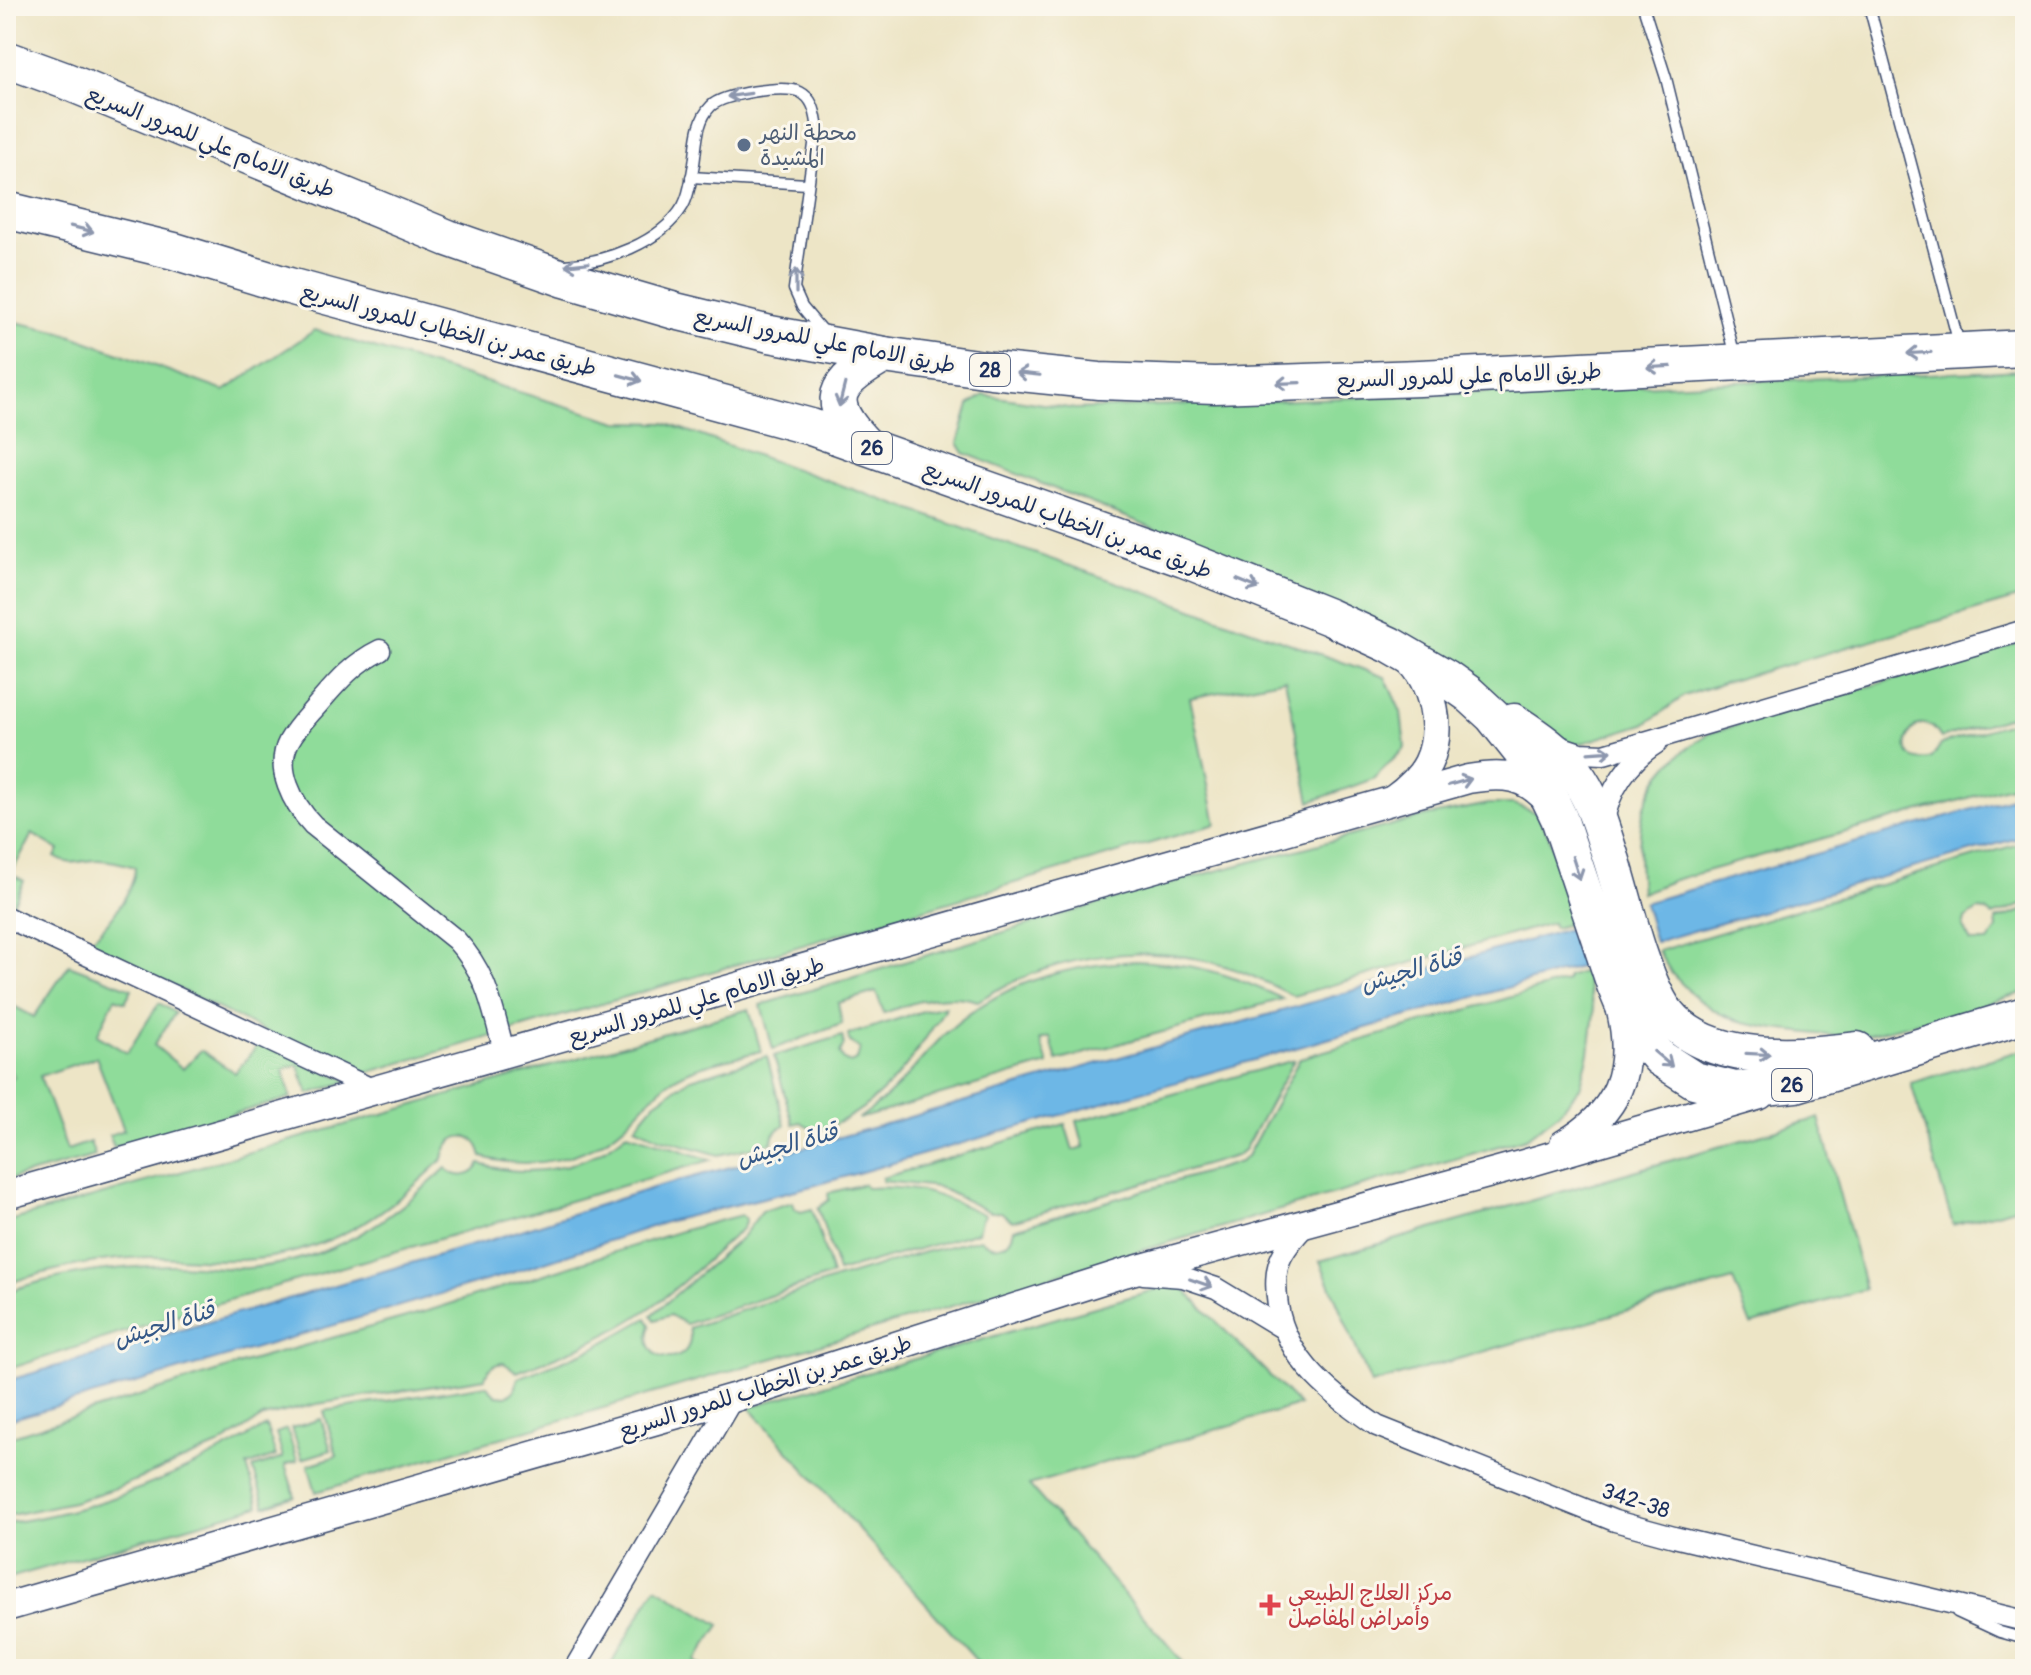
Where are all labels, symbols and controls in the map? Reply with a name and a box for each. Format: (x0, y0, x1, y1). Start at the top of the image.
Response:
street label: طريق الامام علي للمرور السريع (80, 79, 339, 209)
one-way arrow (726, 88, 752, 103)
place label: محطة النهر المشيدة (758, 119, 857, 172)
marker: محطة النهر المشيدة (735, 136, 753, 154)
one-way arrow (68, 222, 94, 237)
one-way arrow (564, 256, 591, 271)
one-way arrow (788, 269, 804, 295)
street label: طريق عمر بن الخطاب للمرور السريع (297, 277, 600, 384)
street label: طريق الامام علي للمرور السريع (691, 302, 958, 385)
one-way arrow (1906, 346, 1933, 361)
road number: 28 (970, 354, 1010, 386)
street label: طريق الامام علي للمرور السريع (1336, 357, 1603, 400)
one-way arrow (1647, 360, 1673, 375)
one-way arrow (1015, 366, 1042, 381)
one-way arrow (616, 371, 642, 386)
one-way arrow (1275, 375, 1302, 390)
one-way arrow (834, 382, 849, 407)
road number: 26 (852, 432, 892, 464)
street label: طريق عمر بن الخطاب للمرور السريع (919, 455, 1216, 586)
one-way arrow (1235, 578, 1260, 592)
one-way arrow (1586, 744, 1613, 759)
one-way arrow (1447, 774, 1473, 789)
one-way arrow (1569, 855, 1584, 881)
water label: قناة الجيش (1357, 942, 1467, 999)
street label: طريق الامام علي للمرور السريع (565, 951, 829, 1056)
one-way arrow (1744, 1046, 1771, 1061)
one-way arrow (1652, 1050, 1672, 1068)
road number: 26 (1772, 1069, 1812, 1101)
water label: قناة الجيش (733, 1117, 843, 1174)
one-way arrow (1188, 1276, 1213, 1291)
water label: قناة الجيش (110, 1295, 220, 1354)
street label: طريق عمر بن الخطاب للمرور السريع (615, 1329, 916, 1446)
street label: 342-38 (1598, 1477, 1673, 1525)
place label: مركز العلاج الطبيعي وأمراض المفاصل (1288, 1579, 1452, 1632)
marker: مركز العلاج الطبيعي وأمراض المفاصل (1259, 1594, 1281, 1616)

